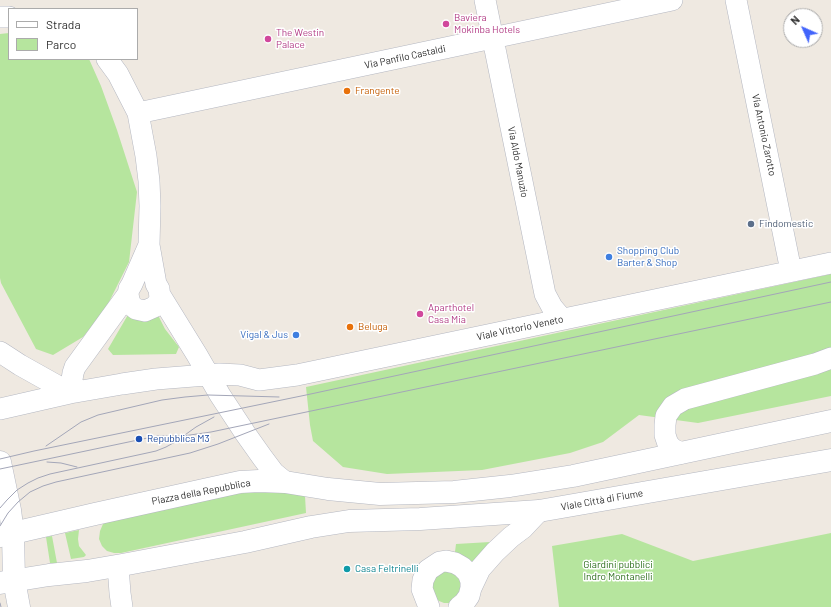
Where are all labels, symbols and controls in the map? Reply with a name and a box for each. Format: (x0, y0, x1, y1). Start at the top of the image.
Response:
legend (8, 8, 138, 60)
north arrow (783, 8, 823, 48)
place label: Baviera Mokinba Hotels (454, 12, 520, 36)
text: N (788, 13, 802, 27)
text: Strada (46, 17, 81, 31)
marker: Baviera Mokinba Hotels (441, 19, 451, 29)
place label: The Westin Palace (276, 27, 324, 50)
marker: The Westin Palace (263, 34, 273, 44)
text: Parco (46, 37, 76, 51)
street label: Via Panfilo Castaldi (363, 43, 447, 71)
place label: Frangente (355, 85, 400, 97)
marker: Frangente (342, 86, 352, 96)
street label: Via Antonio Zarotto (749, 93, 779, 177)
street label: Via Aldo Manuzio (505, 125, 531, 199)
place label: Findomestic (759, 218, 813, 230)
marker: Findomestic (746, 219, 756, 229)
place label: Shopping Club Barter & Shop (617, 245, 679, 268)
marker: Shopping Club Barter & Shop (604, 252, 614, 262)
place label: Aparthotel Casa Mia (428, 302, 474, 326)
marker: Aparthotel Casa Mia (415, 309, 425, 319)
street label: Viale Vittorio Veneto (476, 313, 564, 343)
place label: Beluga (358, 321, 388, 333)
marker: Beluga (345, 322, 355, 332)
place label: Vigal & Jus (240, 329, 288, 341)
marker: Vigal & Jus (291, 330, 301, 340)
place label: Repubblica M3 (147, 433, 210, 445)
marker: Repubblica M3 (134, 434, 144, 444)
street label: Piazza della Repubblica (151, 477, 251, 507)
street label: Viale Città di Fiume (560, 487, 644, 513)
park label: Giardini pubblici Indro Montanelli (583, 559, 653, 582)
place label: Casa Feltrinelli (355, 563, 419, 575)
marker: Casa Feltrinelli (342, 564, 352, 574)

